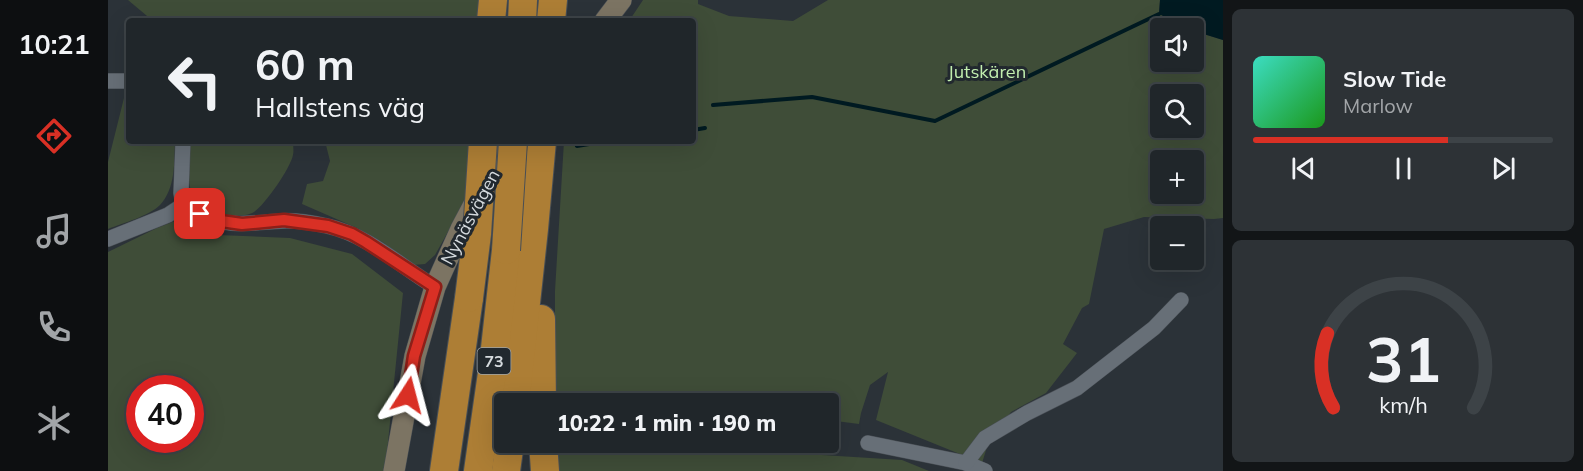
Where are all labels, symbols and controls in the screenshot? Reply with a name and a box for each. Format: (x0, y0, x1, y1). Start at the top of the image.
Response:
map controls (1150, 18, 1204, 270)
button: sound (1150, 18, 1204, 72)
text: 10:21 (18, 27, 90, 61)
text: 60 m (255, 38, 355, 91)
icon: left (156, 42, 234, 120)
park label: Jutskären (948, 60, 1026, 83)
text: Slow Tide (1343, 65, 1446, 93)
button: search (1150, 84, 1204, 138)
text: Hallstens väg (255, 90, 425, 124)
text: Marlow (1343, 93, 1413, 118)
icon: directions (33, 115, 75, 157)
button: + (1150, 150, 1204, 204)
icon: previous (1287, 152, 1320, 185)
icon: pause (1387, 152, 1420, 185)
icon: next (1487, 152, 1520, 185)
street label: Nynäsvägen (435, 165, 505, 269)
pin (174, 188, 225, 239)
icon: arrive (183, 197, 216, 230)
icon: music (33, 210, 75, 252)
button: − (1150, 216, 1204, 270)
icon: phone (33, 306, 75, 348)
text: 31 (1366, 319, 1440, 398)
road number: 73 (478, 348, 510, 374)
position arrow (376, 363, 440, 427)
speed limit sign: 40 (126, 375, 204, 453)
text: km/h (1379, 391, 1427, 418)
icon: climate (33, 402, 75, 444)
text: 10:22 · 1 min · 190 m (557, 409, 776, 437)

